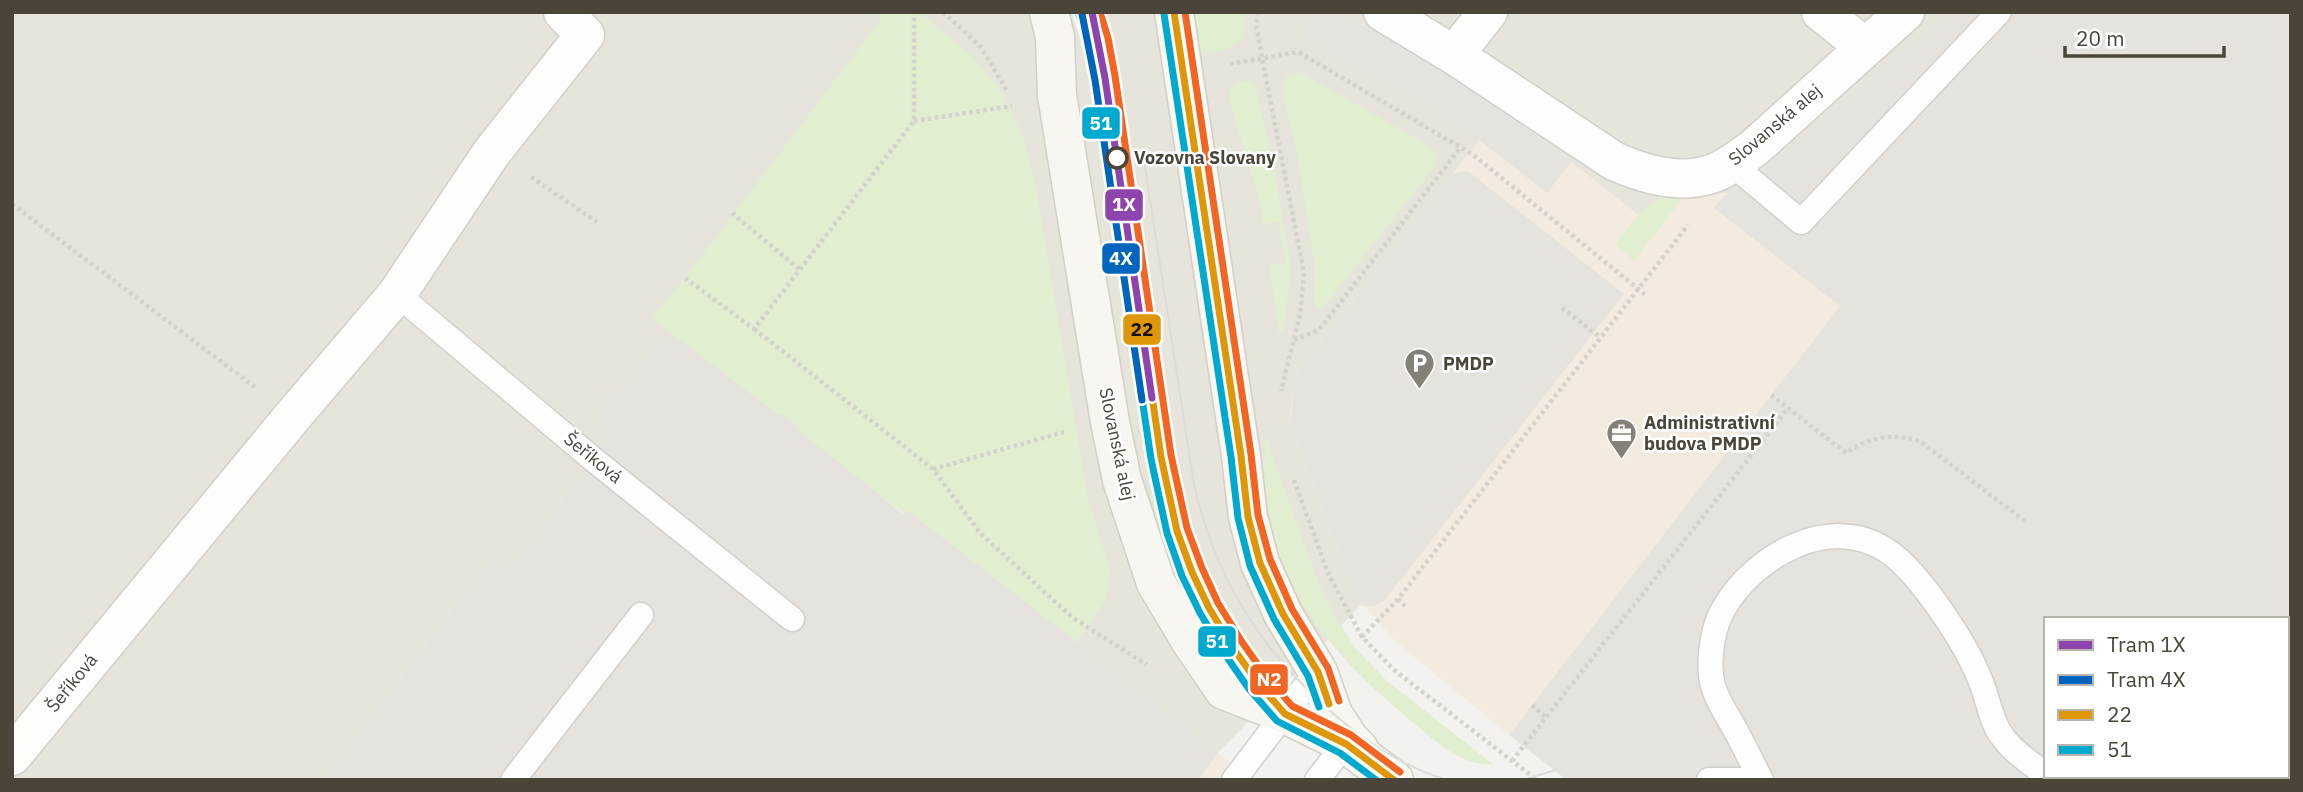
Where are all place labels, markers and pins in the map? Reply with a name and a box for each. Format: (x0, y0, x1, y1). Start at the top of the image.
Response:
place label: Vozovna Slovany (1134, 146, 1276, 169)
marker: Vozovna Slovany (1106, 147, 1128, 169)
parking icon: PMDP (1403, 347, 1437, 391)
place label: PMDP (1443, 352, 1494, 375)
place label: Administrativní budova PMDP (1644, 411, 1776, 455)
office icon: Administrativní budova PMDP (1604, 416, 1638, 460)

